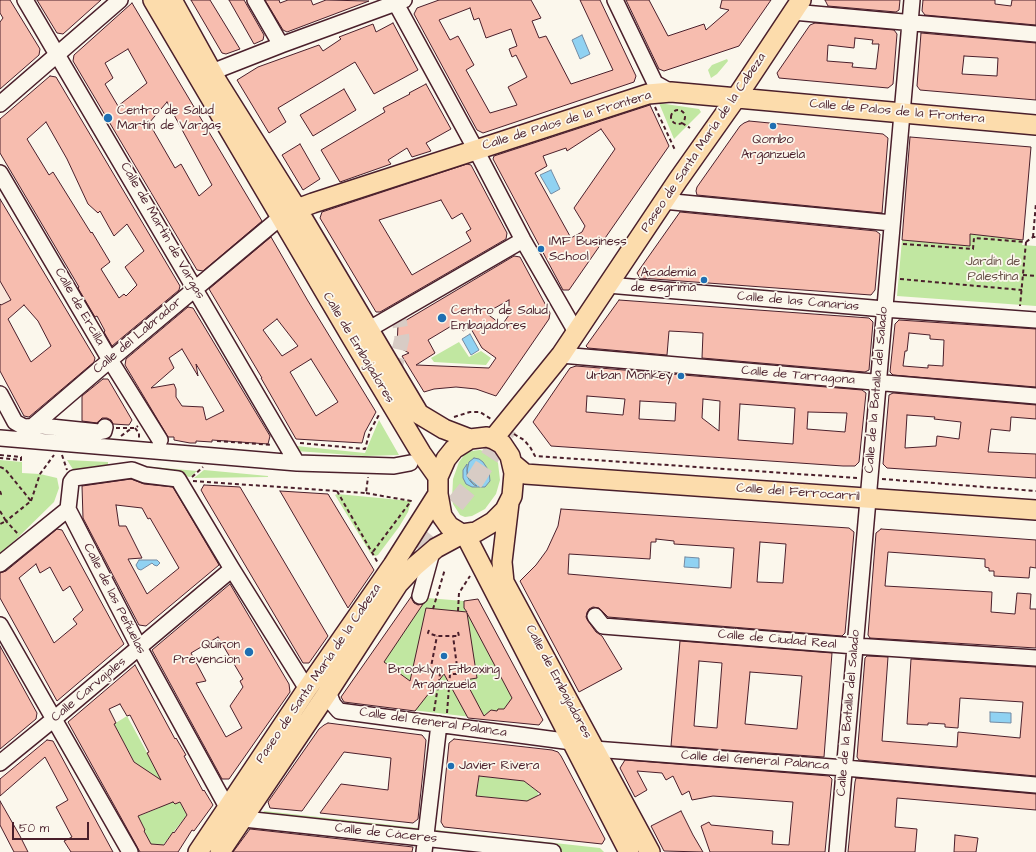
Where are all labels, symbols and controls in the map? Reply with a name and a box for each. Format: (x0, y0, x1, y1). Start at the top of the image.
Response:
street label: Paseo de Santa María de la Cabeza (638, 50, 770, 236)
street label: Calle de Palos de la Frontera (481, 88, 653, 154)
street label: Calle de Palos de la Frontera (809, 97, 985, 127)
place label: Centro de Salud Martín de Vargas (117, 103, 221, 134)
marker: Centro de Salud Martín de Vargas (102, 112, 114, 124)
marker: Qombo Arganzuela (768, 121, 778, 131)
place label: Qombo Arganzuela (741, 132, 805, 163)
street label: Calle de Martín de Vargas (116, 160, 208, 302)
place label: IMF Business School (549, 234, 627, 265)
marker: IMF Business School (536, 244, 546, 254)
park label: Jardín de Palestina (966, 254, 1020, 285)
place label: Academia de esgrima (631, 265, 696, 296)
street label: Calle de Ercilla (51, 266, 107, 348)
marker: Academia de esgrima (699, 275, 709, 285)
street label: Calle de las Canarias (736, 289, 860, 315)
street label: Calle de Embajadores (319, 290, 397, 406)
street label: Calle del Labrador (90, 294, 186, 378)
place label: Centro de Salud Embajadores (451, 303, 548, 334)
street label: Calle de la Batalla del Salado (862, 306, 892, 474)
marker: Centro de Salud Embajadores (436, 312, 448, 324)
street label: Calle de Tarragona (741, 363, 855, 389)
place label: Urban Monkey (586, 368, 673, 384)
marker: Urban Monkey (676, 371, 686, 381)
street label: Calle del Ferrocarril (736, 481, 860, 505)
street label: Calle de las Peñuelas (79, 541, 149, 657)
street label: Paseo de Santa María de la Cabeza (253, 581, 385, 767)
street label: Calle de Embajadores (521, 623, 595, 741)
street label: Calle de Ciudad Real (717, 627, 837, 653)
street label: Calle de la Batalla del Salado (834, 629, 864, 797)
place label: Quiron Prevencion (173, 637, 240, 668)
marker: Quiron Prevencion (243, 646, 255, 658)
marker: Brooklyn Fitboxing Arganzuela (439, 651, 449, 661)
street label: Calle Carvajales (48, 654, 130, 726)
place label: Brooklyn Fitboxing Arganzuela (388, 662, 500, 693)
street label: Calle del General Palanca (358, 705, 508, 741)
street label: Calle del General Palanca (680, 748, 830, 774)
place label: Javier Rivera (459, 758, 539, 774)
marker: Javier Rivera (446, 761, 456, 771)
scale bar (14, 814, 91, 840)
text: 50 m (19, 820, 49, 837)
street label: Calle de Cáceres (334, 821, 438, 847)

